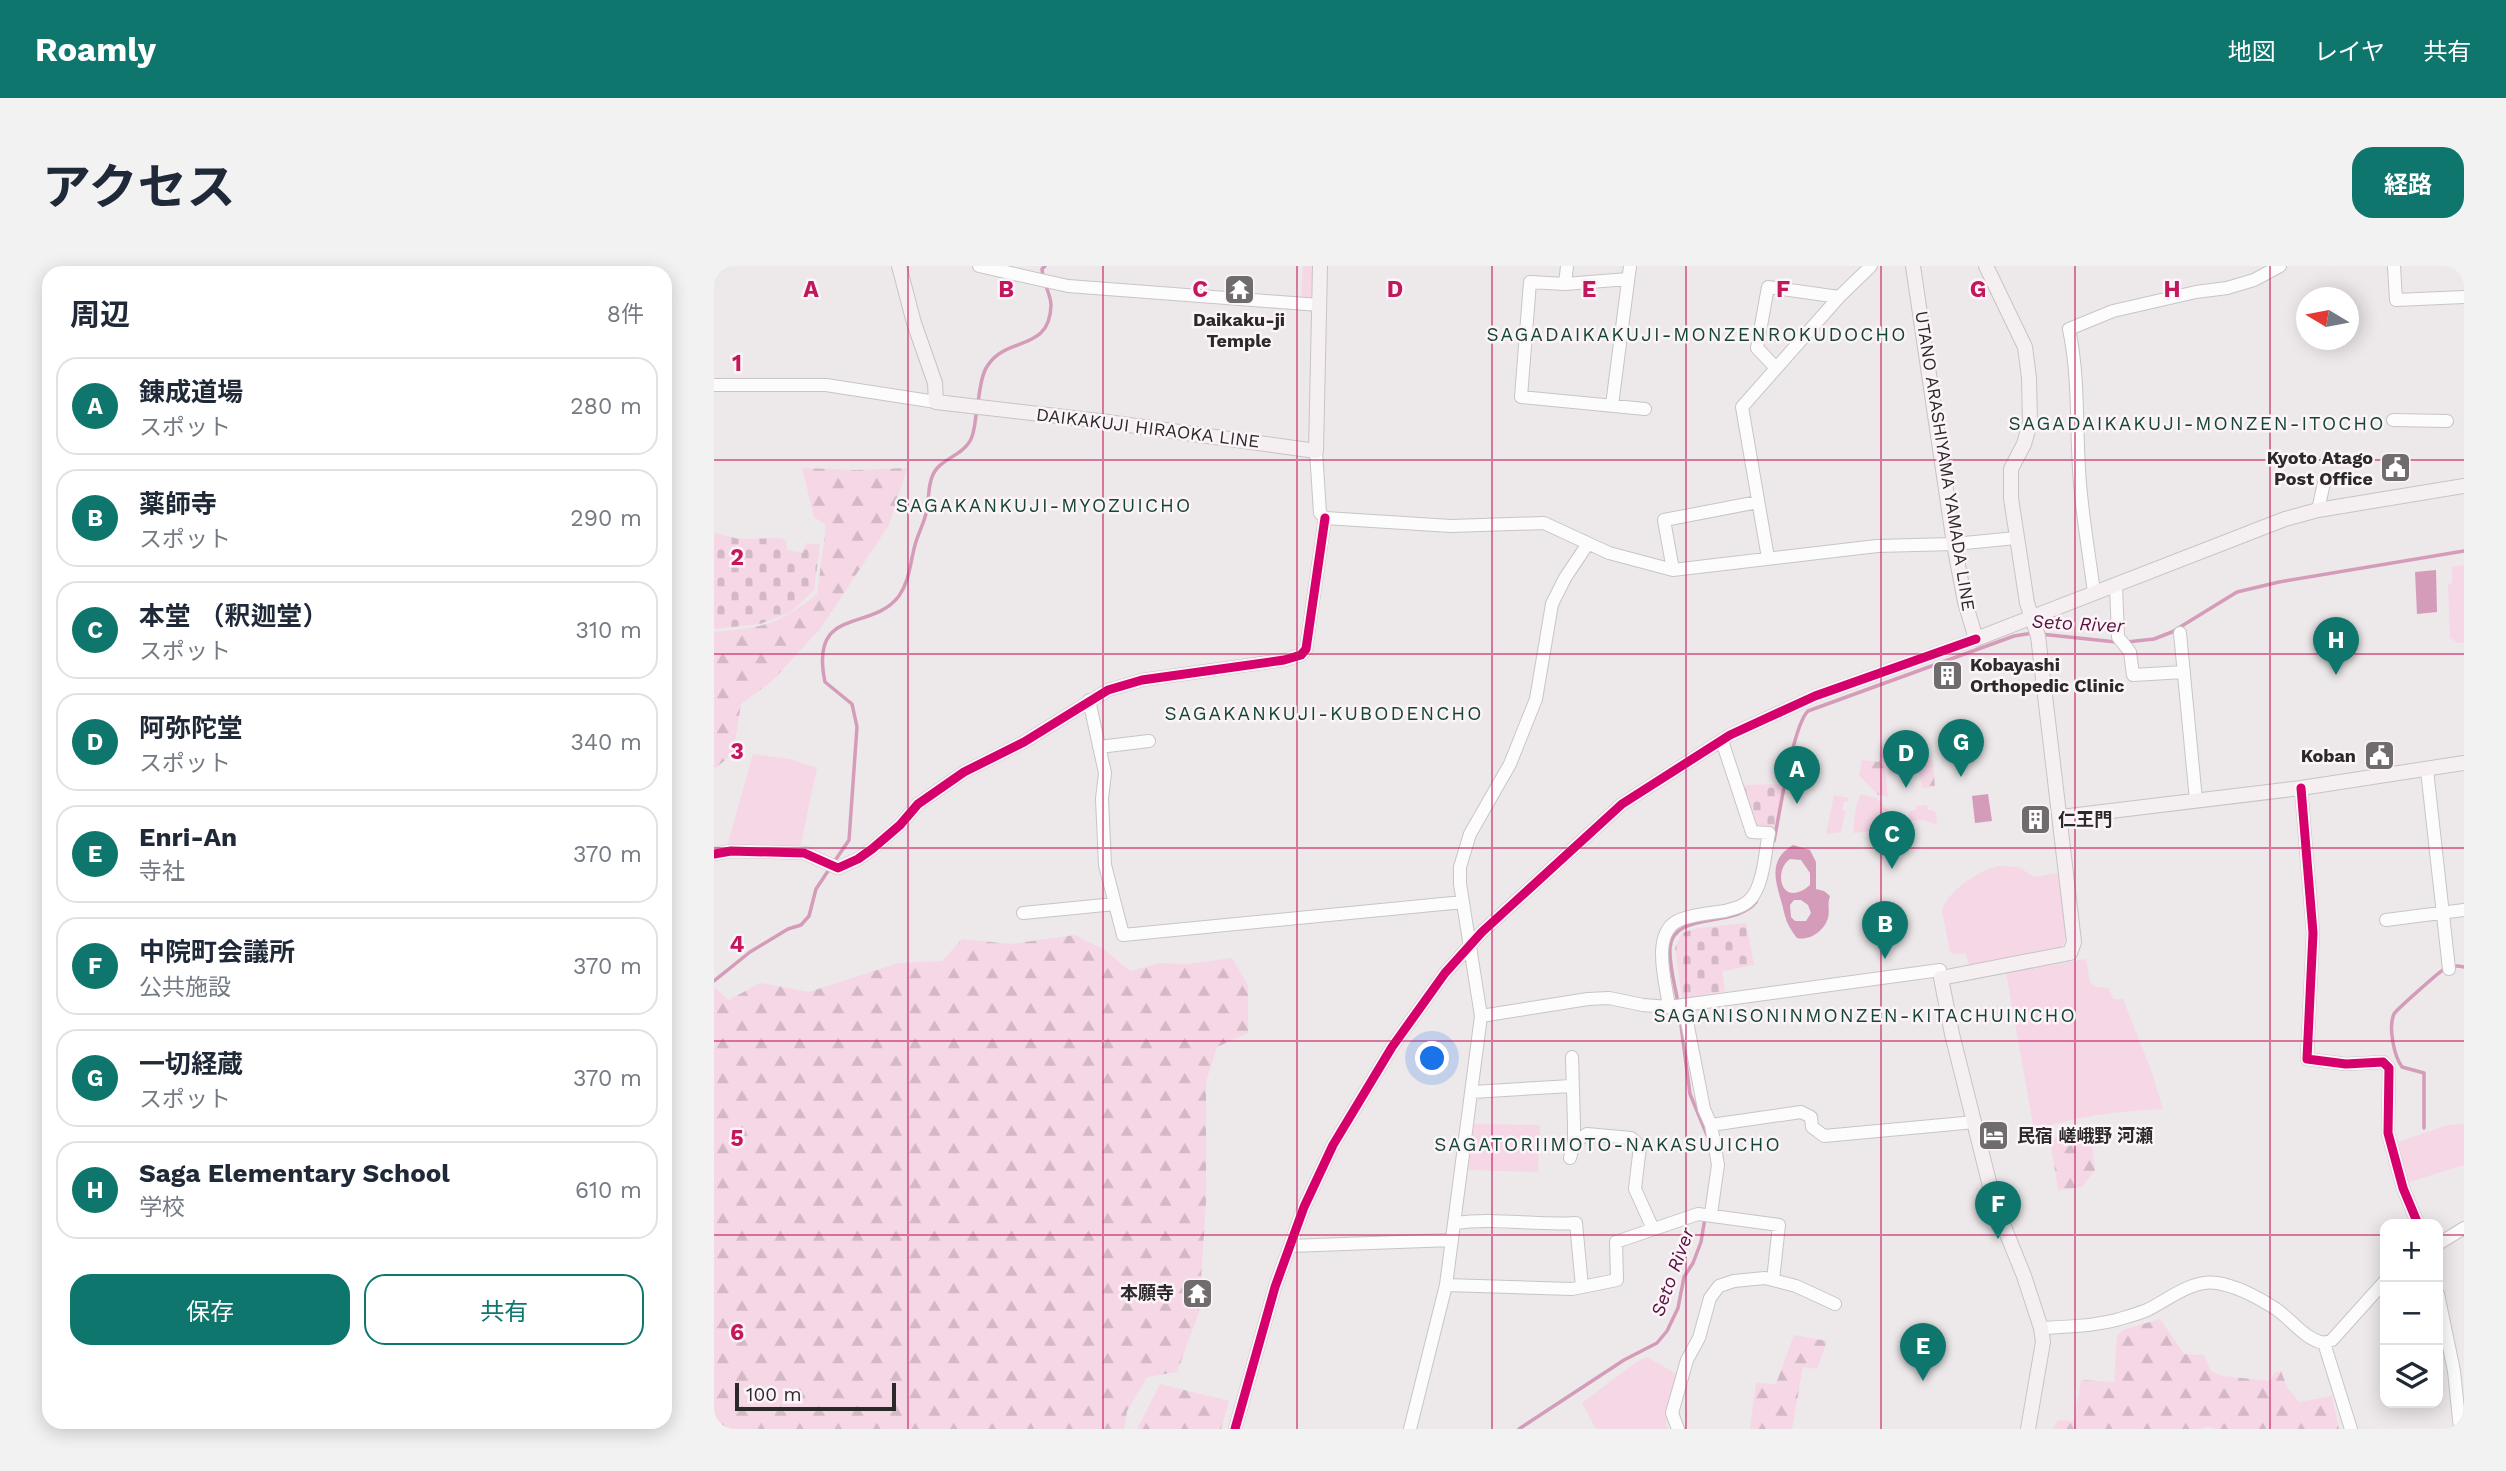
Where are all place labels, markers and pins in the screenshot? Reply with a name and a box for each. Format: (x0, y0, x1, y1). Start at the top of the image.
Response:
temple icon: Daikaku-ji Temple (1222, 273, 1256, 307)
place label: Daikaku-ji Temple (1193, 309, 1285, 351)
place label: Kyoto Atago Post Office (2267, 447, 2373, 489)
public building icon: Kyoto Atago Post Office (2379, 451, 2413, 485)
pin: H (2313, 617, 2359, 675)
place label: Kobayashi Orthopedic Clinic (1970, 654, 2124, 696)
building icon: Kobayashi Orthopedic Clinic (1930, 658, 1964, 692)
pin: G (1938, 719, 1984, 777)
pin: D (1883, 730, 1929, 788)
public building icon: Koban (2362, 739, 2396, 773)
place label: Koban (2301, 745, 2356, 766)
pin: A (1774, 746, 1820, 804)
building icon: 仁王門 (2018, 803, 2052, 837)
place label: 仁王門 (2058, 809, 2112, 830)
pin: C (1869, 811, 1915, 869)
pin: B (1862, 901, 1908, 959)
hotel icon: 民宿 嵯峨野 河瀬 (1977, 1119, 2011, 1153)
place label: 民宿 嵯峨野 河瀬 (2017, 1125, 2153, 1146)
pin: F (1975, 1181, 2021, 1239)
temple icon: 本願寺 (1180, 1276, 1214, 1310)
place label: 本願寺 (1120, 1282, 1174, 1303)
pin: E (1900, 1323, 1946, 1381)

